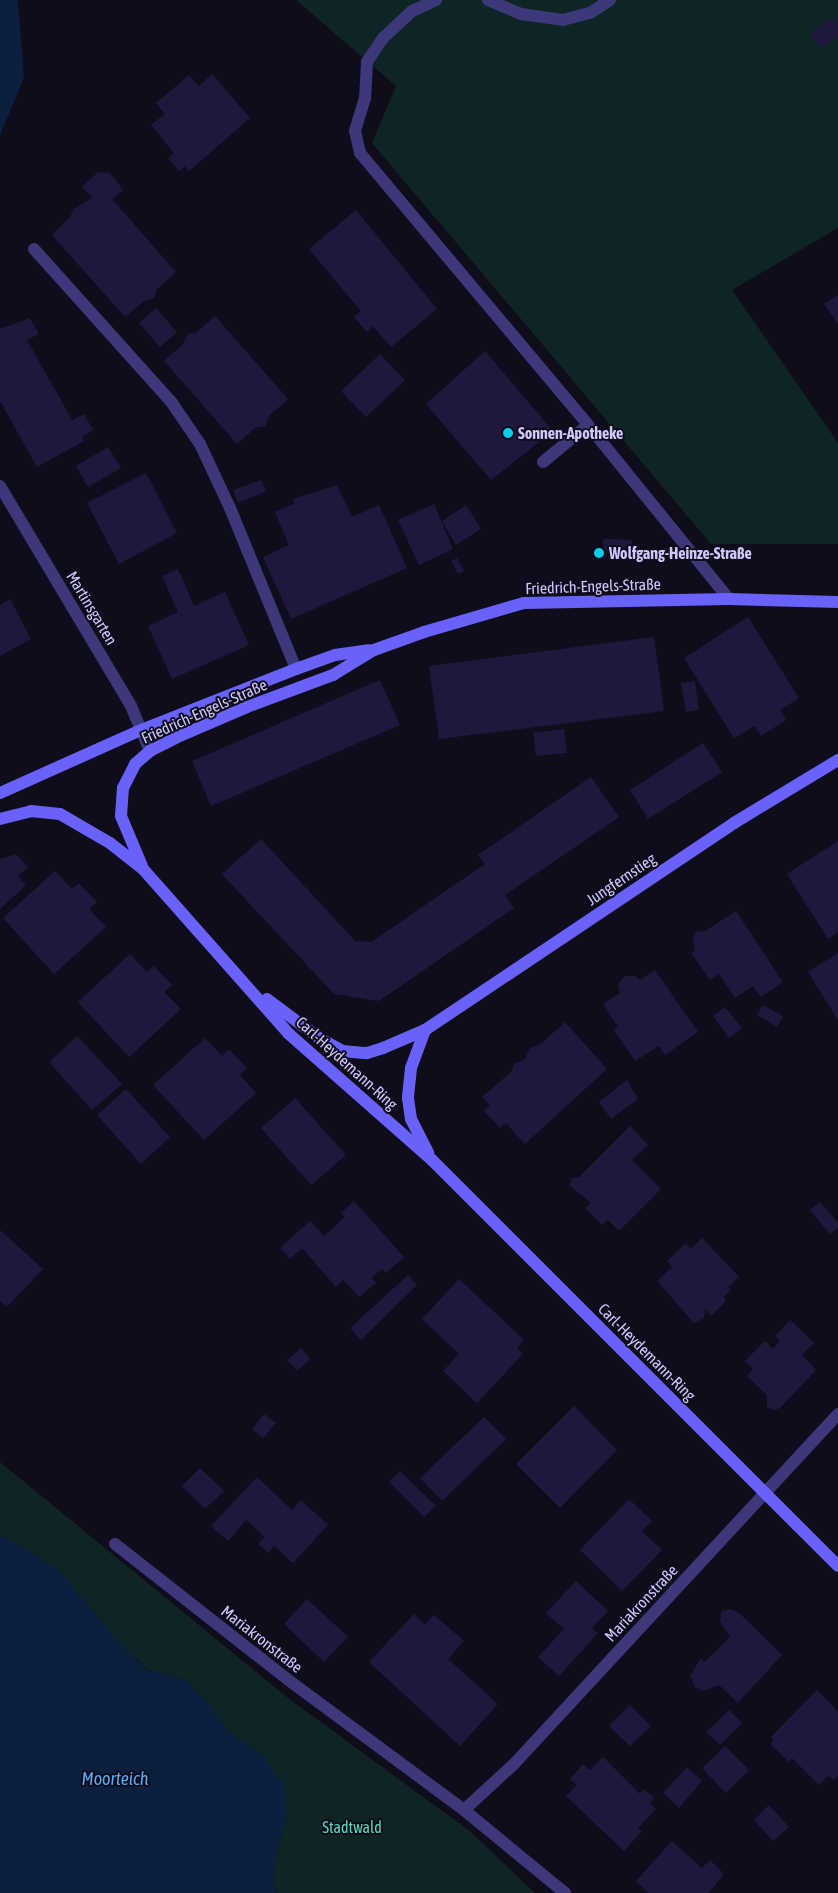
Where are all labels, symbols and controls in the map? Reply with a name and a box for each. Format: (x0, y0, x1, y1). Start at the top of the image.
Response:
place label: Sonnen-Apotheke (518, 423, 623, 443)
marker: Sonnen-Apotheke (502, 427, 514, 439)
place label: Wolfgang-Heinze-Straße (609, 543, 752, 563)
marker: Wolfgang-Heinze-Straße (593, 547, 605, 559)
street label: Martinsgarten (63, 568, 121, 648)
street label: Friedrich-Engels-Straße (525, 574, 661, 598)
street label: Friedrich-Engels-Straße (138, 675, 270, 747)
street label: Jungfernstieg (583, 849, 659, 909)
street label: Carl-Heydemann-Ring (292, 1012, 402, 1114)
street label: Carl-Heydemann-Ring (594, 1299, 700, 1405)
street label: Mariakronstraße (601, 1561, 681, 1645)
street label: Mariakronstraße (218, 1601, 306, 1677)
water label: Moorteich (82, 1768, 148, 1790)
park label: Stadtwald (322, 1817, 382, 1837)

